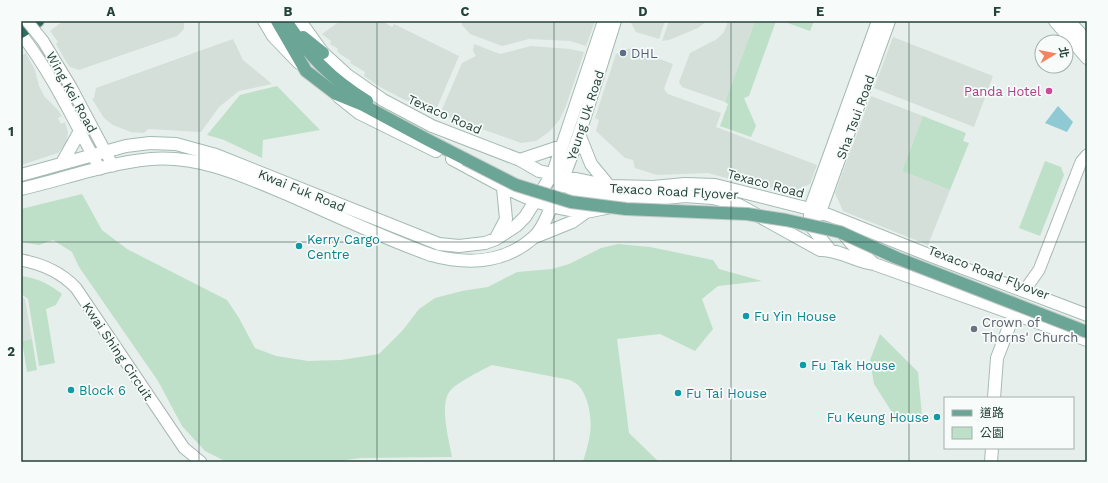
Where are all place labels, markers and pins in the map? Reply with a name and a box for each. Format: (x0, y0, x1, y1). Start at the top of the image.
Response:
place label: DHL (631, 46, 658, 61)
marker: DHL (618, 48, 628, 58)
place label: Panda Hotel (964, 84, 1041, 99)
marker: Panda Hotel (1044, 86, 1054, 96)
place label: Kerry Cargo Centre (307, 232, 380, 262)
marker: Kerry Cargo Centre (294, 241, 304, 251)
place label: Fu Yin House (754, 309, 836, 324)
marker: Fu Yin House (741, 311, 751, 321)
place label: Crown of Thorns' Church (982, 315, 1078, 345)
marker: Crown of Thorns' Church (969, 324, 979, 334)
place label: Fu Tak House (811, 358, 896, 373)
marker: Fu Tak House (798, 360, 808, 370)
place label: Block 6 (79, 383, 126, 398)
marker: Block 6 (66, 385, 76, 395)
place label: Fu Tai House (686, 386, 767, 401)
marker: Fu Tai House (673, 388, 683, 398)
place label: Fu Keung House (827, 410, 929, 425)
marker: Fu Keung House (932, 412, 942, 422)

